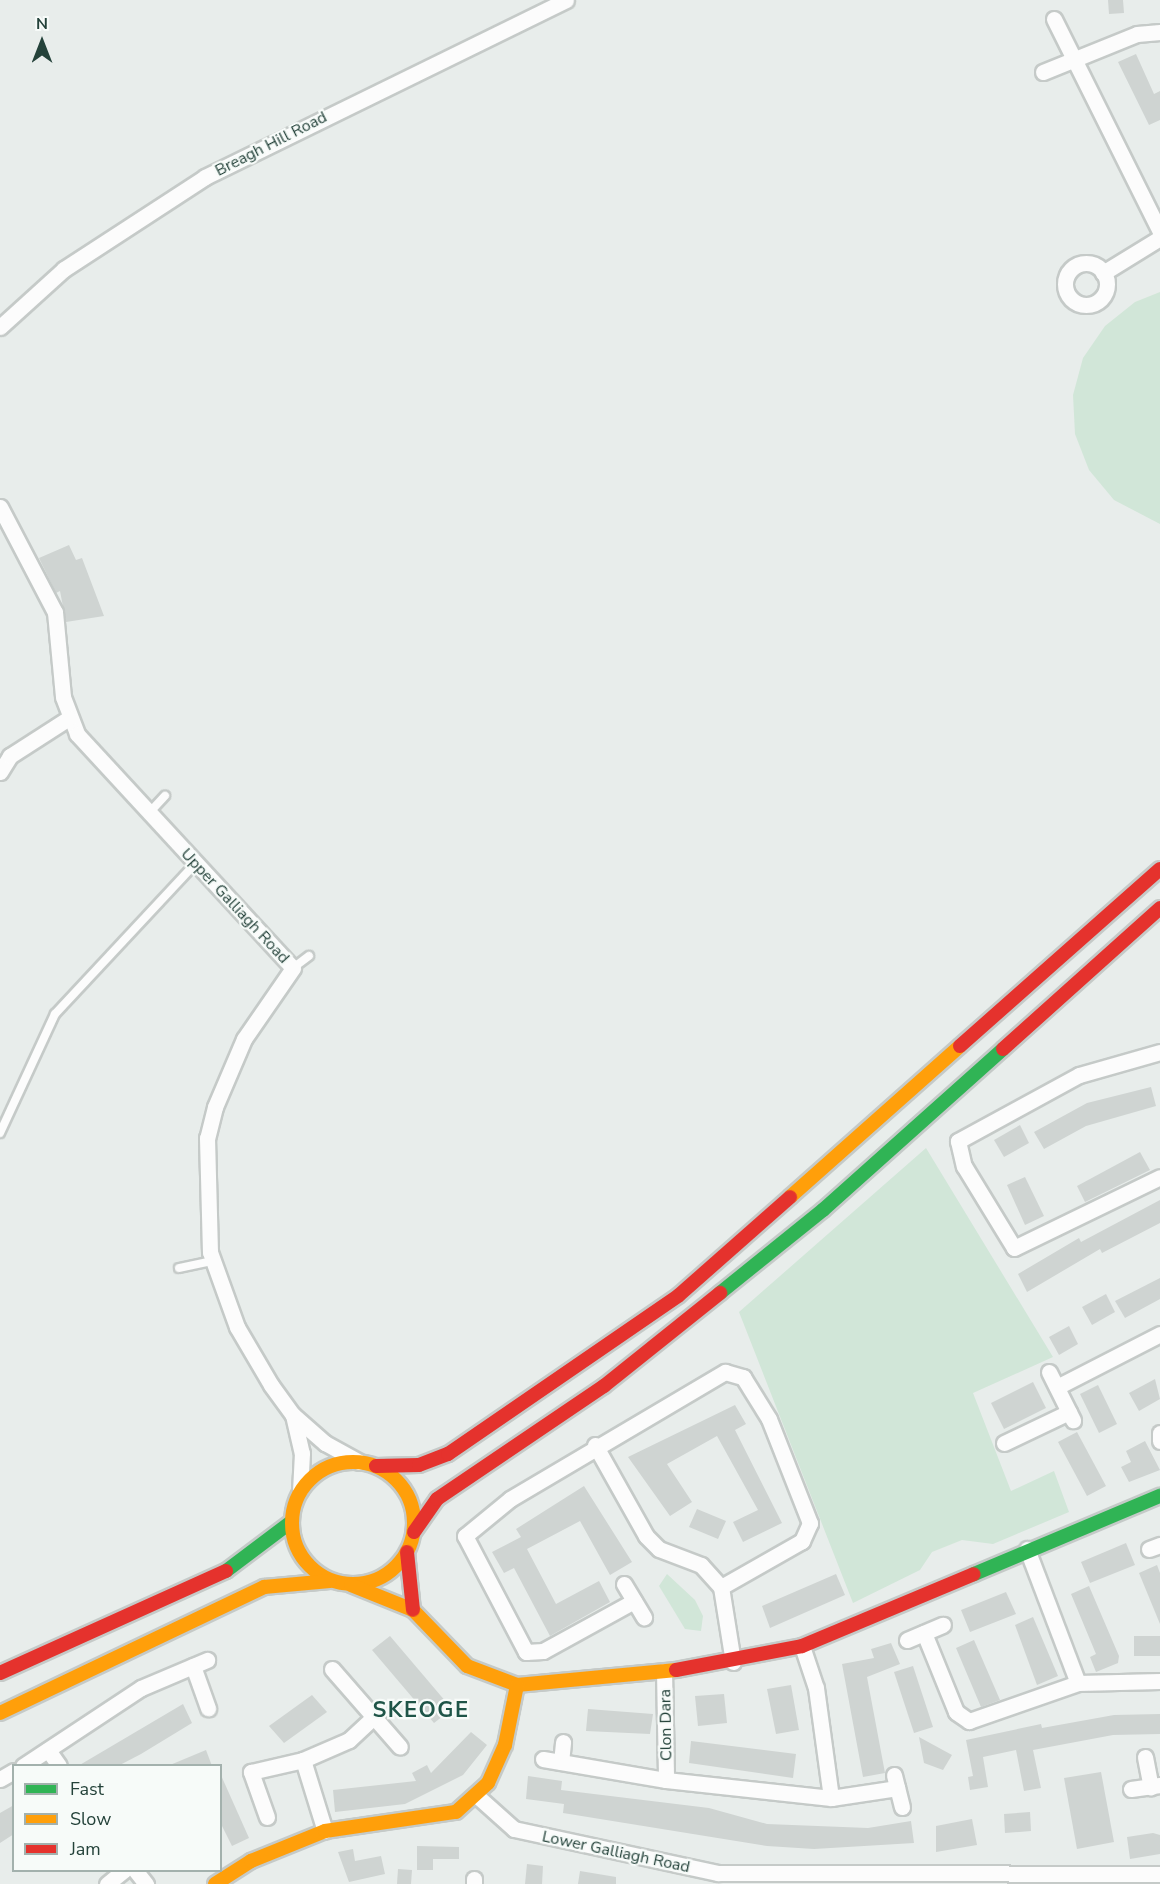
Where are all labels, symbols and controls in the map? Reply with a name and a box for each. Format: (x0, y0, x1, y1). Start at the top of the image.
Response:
north arrow (12, 12, 72, 72)
text: N (36, 13, 48, 35)
street label: Breagh Hill Road (212, 108, 330, 180)
street label: Upper Galliagh Road (177, 845, 293, 967)
street label: Clon Dara (656, 1689, 676, 1761)
district label: SKEOGE (372, 1698, 470, 1724)
legend (12, 1764, 222, 1872)
text: Fast (70, 1777, 104, 1801)
text: Slow (70, 1807, 111, 1831)
street label: Lower Galliagh Road (540, 1827, 692, 1877)
text: Jam (70, 1837, 101, 1861)

